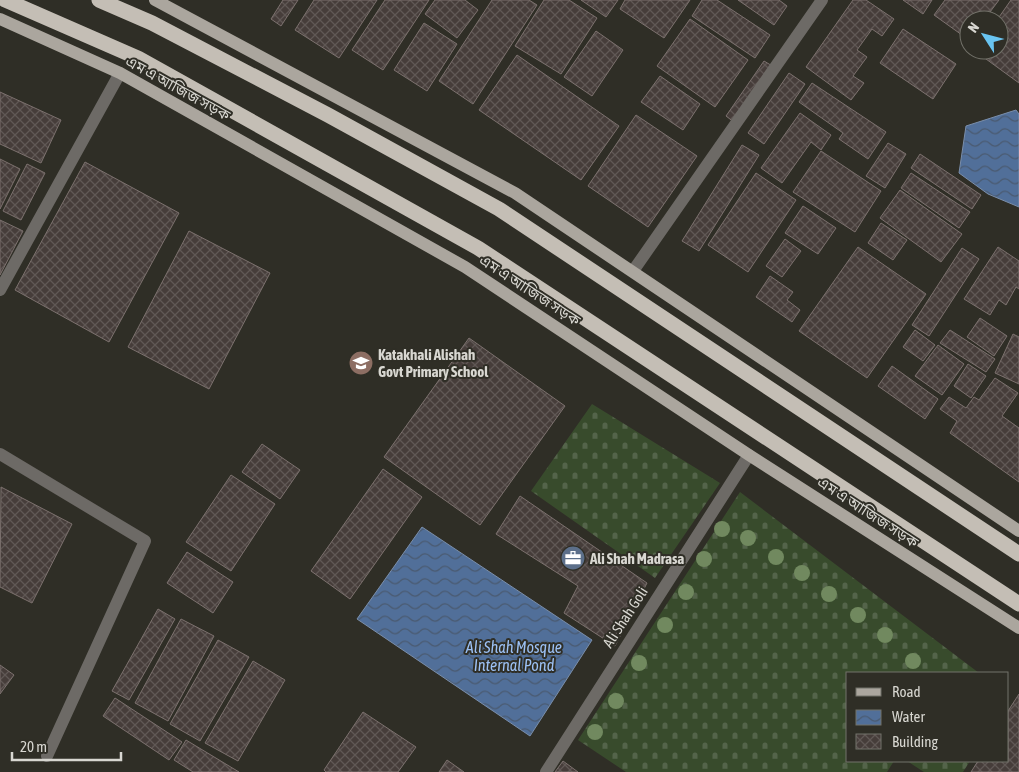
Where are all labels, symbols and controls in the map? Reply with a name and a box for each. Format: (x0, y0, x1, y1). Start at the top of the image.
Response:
north arrow (959, 10, 1009, 60)
text: N (965, 19, 982, 35)
street label: এম এ আজিজ সড়ক (123, 52, 234, 124)
street label: এম এ আজিজ সড়ক (476, 251, 584, 329)
place label: Katakhali Alishah Govt Primary School (378, 346, 489, 380)
school or university icon: Katakhali Alishah Govt Primary School (348, 350, 374, 376)
street label: এম এ আজিজ সড়ক (814, 473, 922, 551)
office icon: Ali Shah Madrasa (560, 545, 586, 571)
place label: Ali Shah Madrasa (589, 550, 684, 567)
street label: Ali Shah Goli (599, 583, 651, 651)
water label: Ali Shah Mosque Internal Pond (465, 638, 562, 674)
legend (846, 672, 1009, 762)
text: Road (892, 683, 921, 700)
text: Water (892, 708, 925, 725)
scale bar (12, 730, 121, 762)
text: Building (892, 733, 938, 750)
text: 20 m (20, 738, 47, 755)

